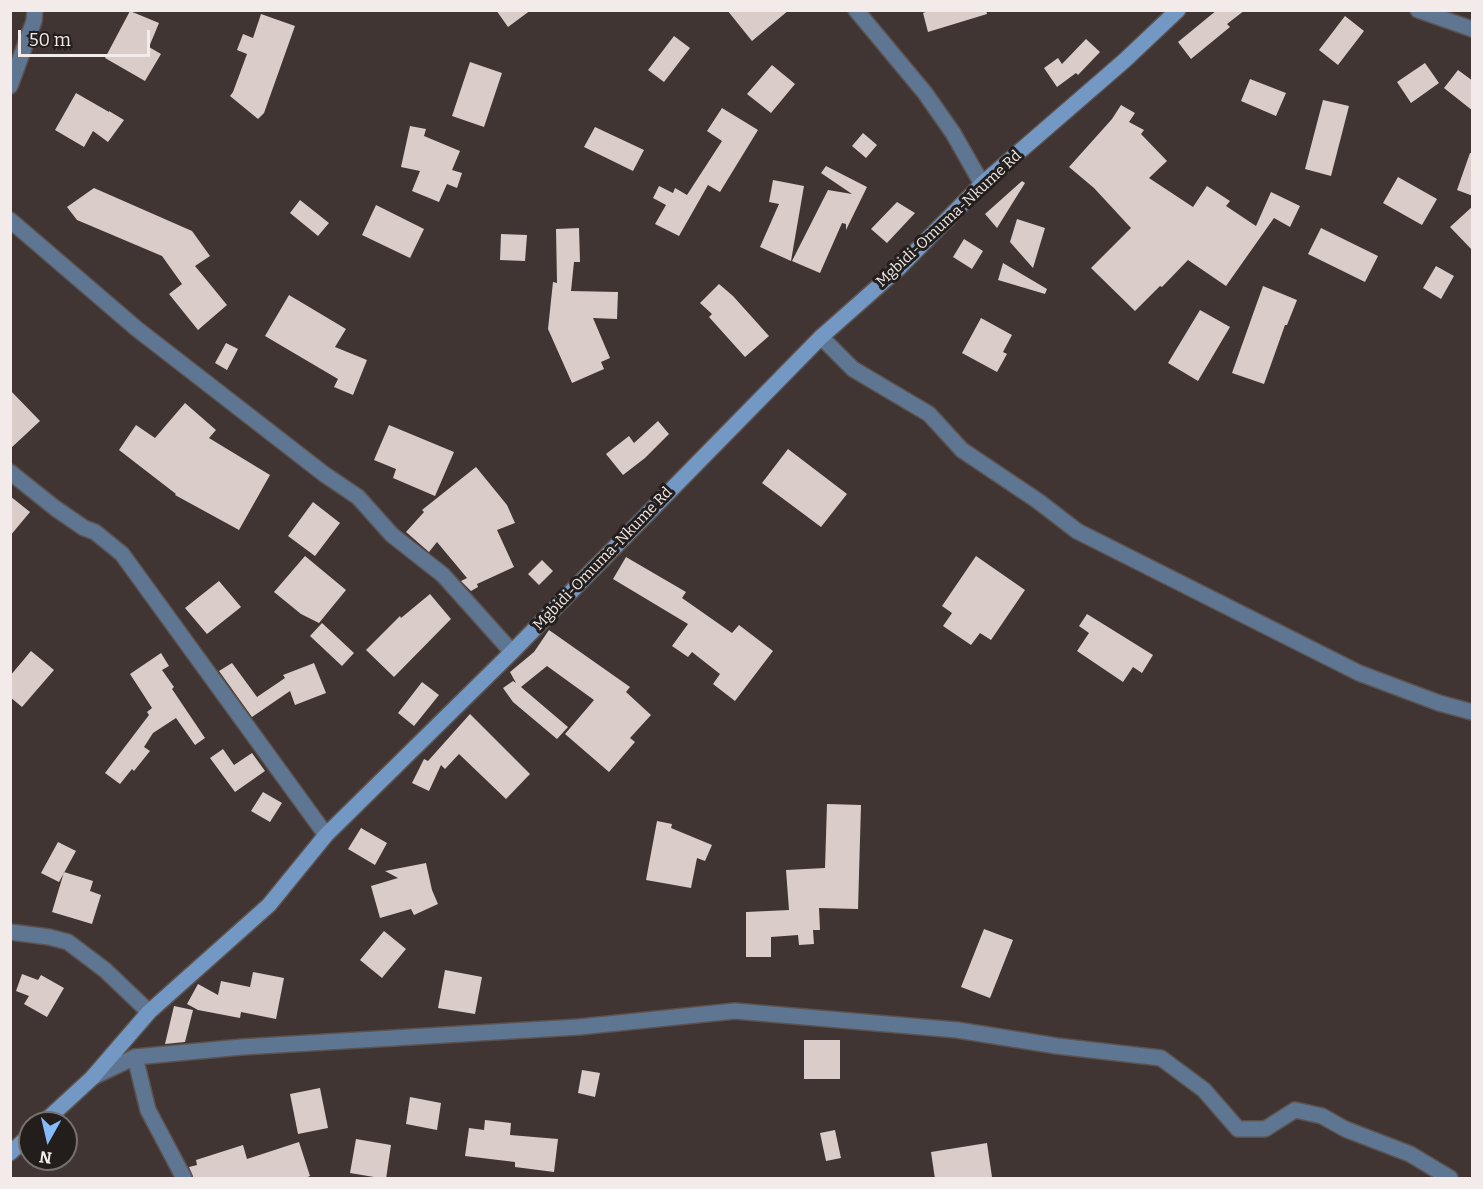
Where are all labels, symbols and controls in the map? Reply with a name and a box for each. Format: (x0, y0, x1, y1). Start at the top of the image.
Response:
scale bar (21, 18, 153, 56)
text: 50 m (29, 29, 71, 51)
street label: Mgbidi-Omuma-Nkume Rd (873, 147, 1025, 291)
street label: Mgbidi-Omuma-Nkume Rd (530, 484, 676, 634)
north arrow (18, 1111, 78, 1171)
text: N (38, 1147, 53, 1168)

